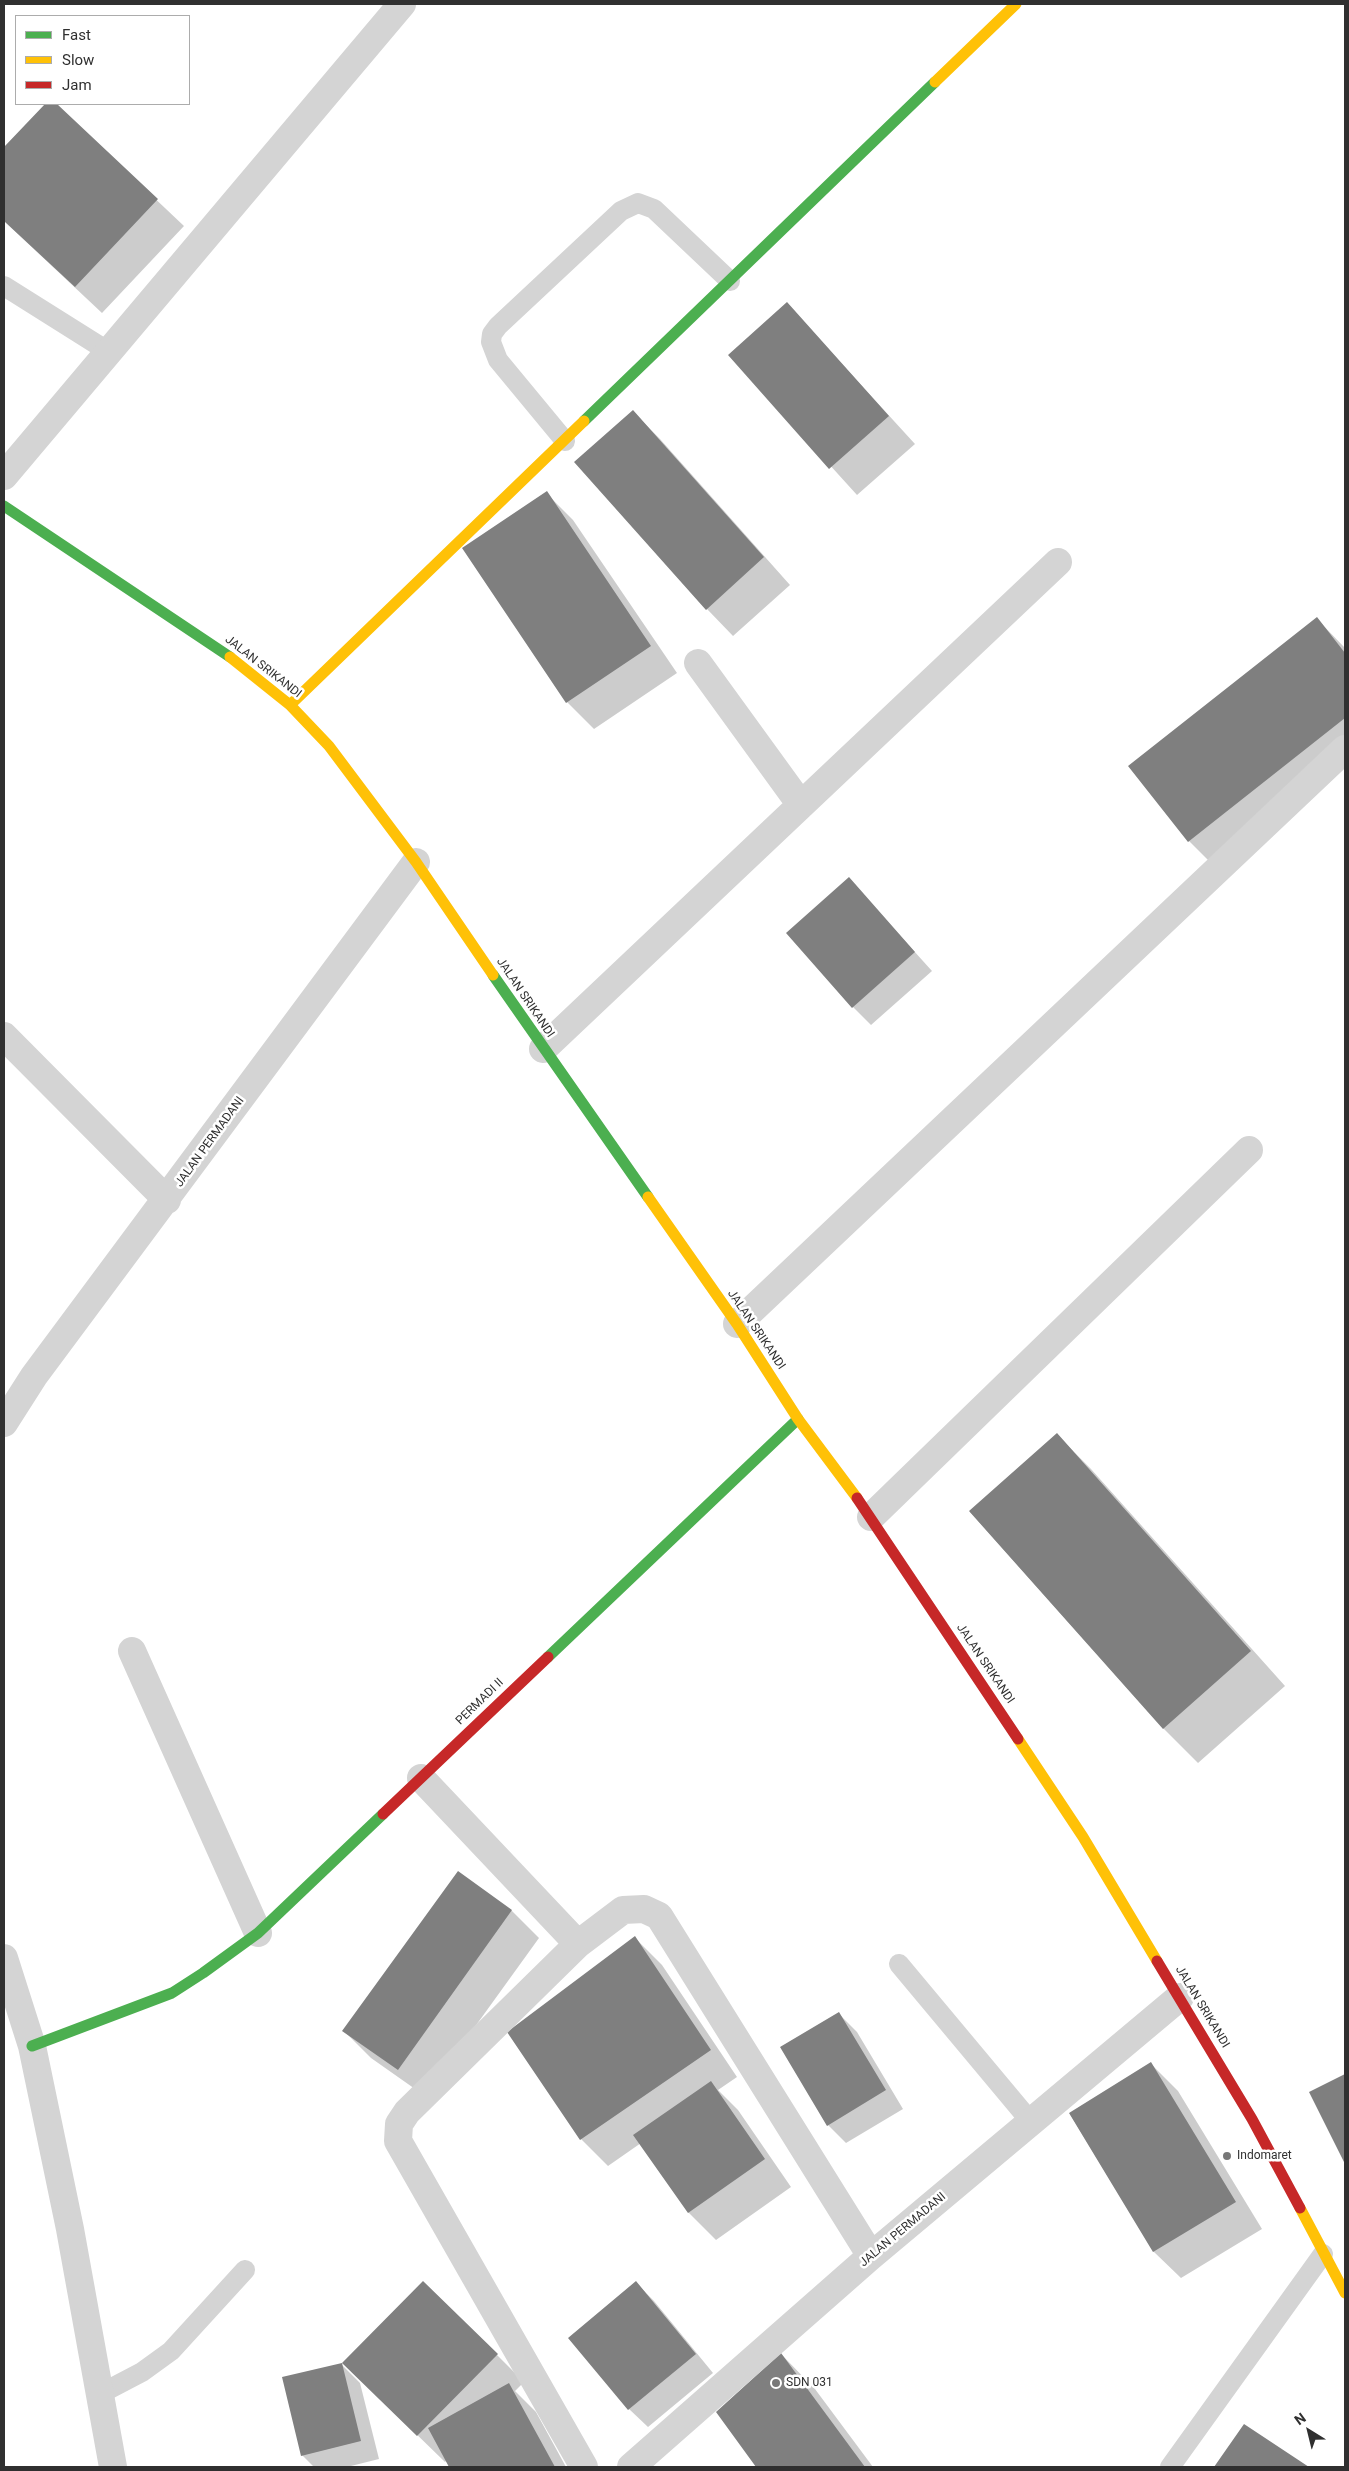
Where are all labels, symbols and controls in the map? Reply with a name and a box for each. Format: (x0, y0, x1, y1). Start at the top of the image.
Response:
legend (15, 15, 190, 105)
text: Fast (62, 26, 91, 44)
text: Slow (62, 51, 94, 69)
text: Jam (62, 76, 92, 94)
street label: JALAN SRIKANDI (222, 633, 304, 701)
street label: JALAN SRIKANDI (493, 955, 557, 1041)
street label: JALAN PERMADANI (172, 1094, 248, 1190)
street label: JALAN SRIKANDI (724, 1287, 788, 1373)
street label: JALAN SRIKANDI (953, 1621, 1017, 1707)
street label: PERMADI II (453, 1676, 507, 1728)
street label: JALAN SRIKANDI (1172, 1963, 1232, 2051)
place label: Indomaret (1237, 2149, 1292, 2163)
marker: Indomaret (1221, 2150, 1233, 2162)
street label: JALAN PERMADANI (857, 2190, 949, 2270)
place label: SDN 031 (786, 2376, 833, 2390)
marker: SDN 031 (770, 2377, 782, 2389)
north arrow (1284, 2406, 1334, 2456)
text: N (1291, 2409, 1309, 2428)

